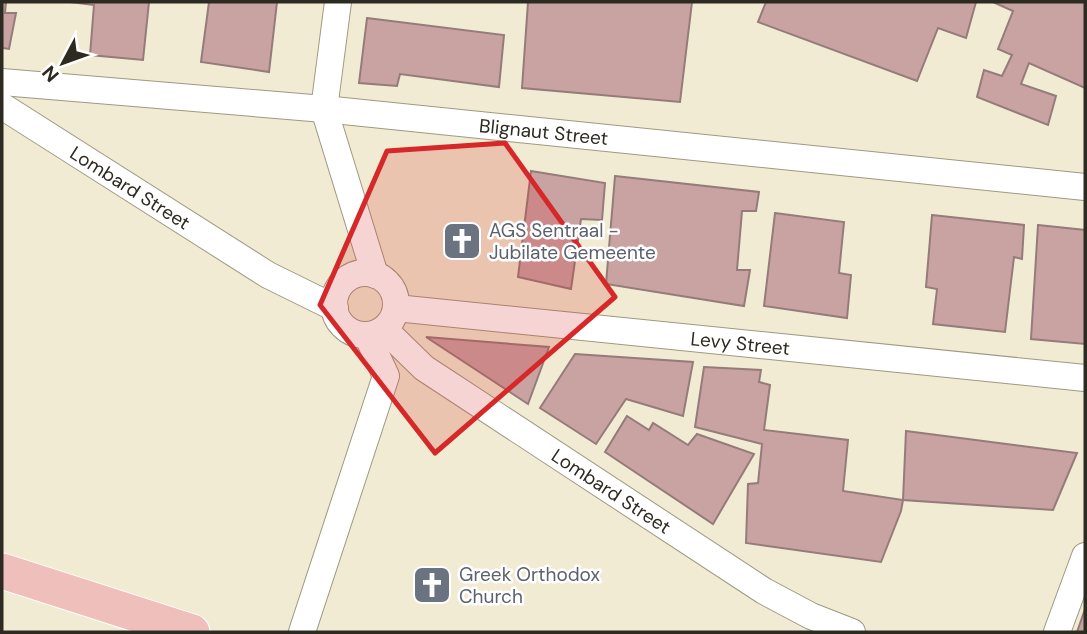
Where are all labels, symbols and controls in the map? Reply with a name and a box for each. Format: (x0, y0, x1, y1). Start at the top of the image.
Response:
north arrow (28, 28, 98, 98)
text: N (37, 60, 65, 87)
street label: Blignaut Street (478, 113, 609, 151)
street label: Lombard Street (65, 140, 195, 235)
place label: AGS Sentraal - Jubilate Gemeente (489, 218, 656, 265)
church icon: AGS Sentraal - Jubilate Gemeente (441, 220, 483, 262)
street label: Levy Street (689, 326, 791, 361)
street label: Lombard Street (547, 443, 676, 540)
place label: Greek Orthodox Church (459, 562, 600, 609)
church icon: Greek Orthodox Church (411, 564, 453, 606)

